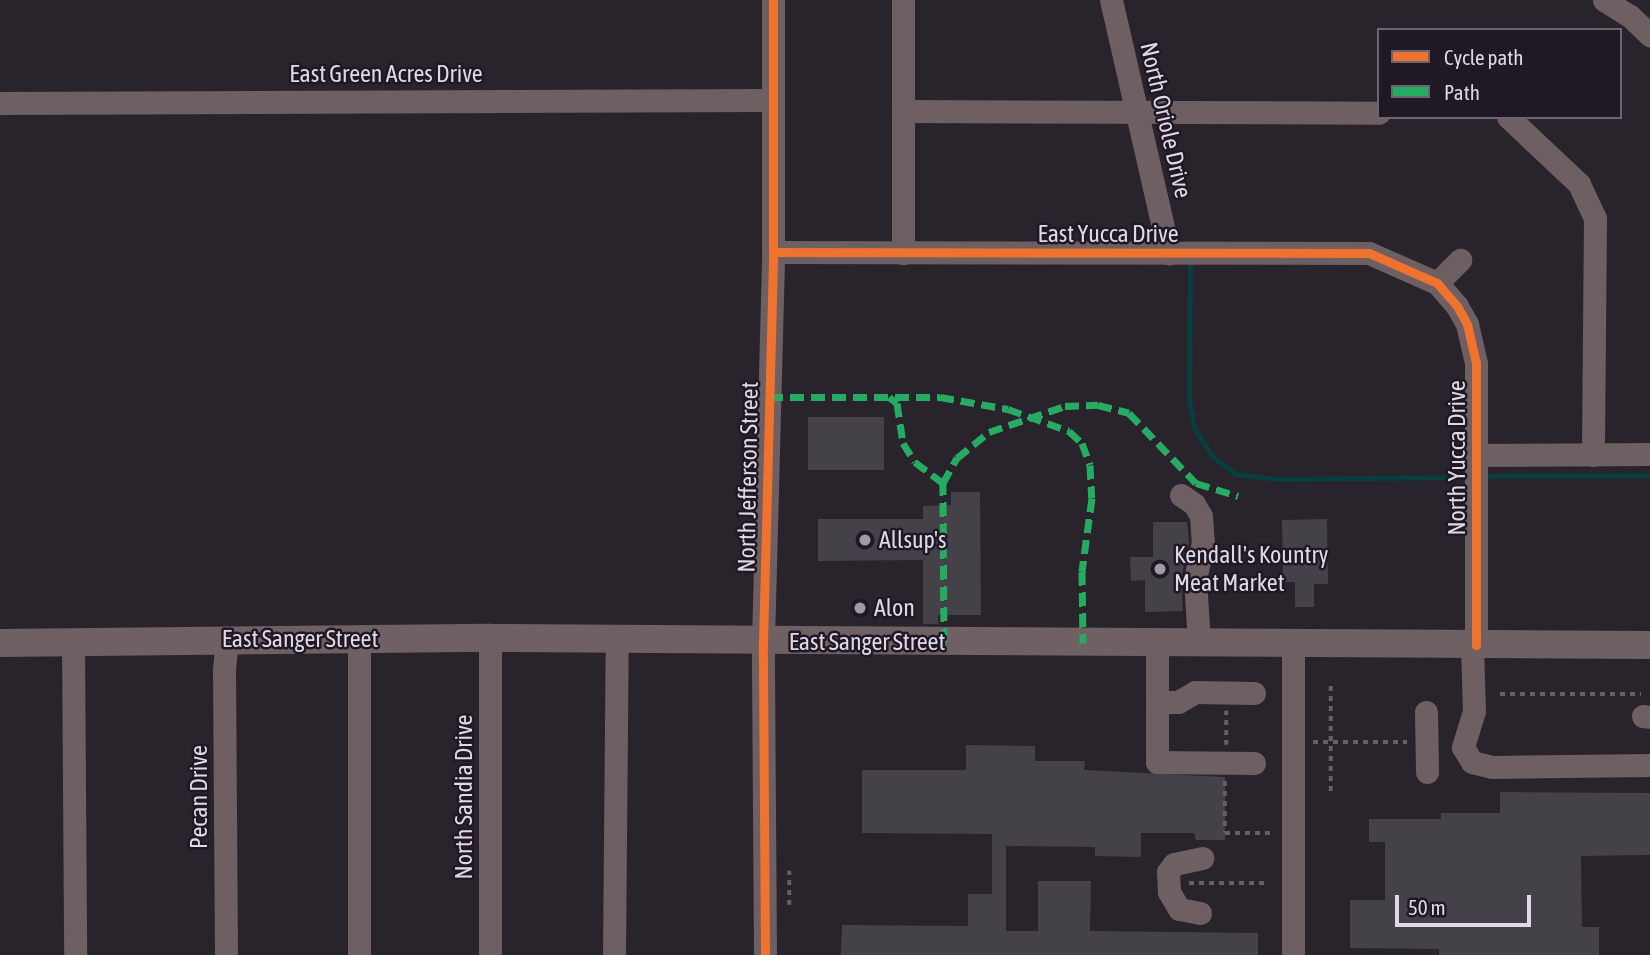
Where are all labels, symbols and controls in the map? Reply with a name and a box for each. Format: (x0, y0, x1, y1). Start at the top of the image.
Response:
legend (1377, 28, 1622, 119)
street label: North Oriole Drive (1134, 39, 1198, 201)
text: Cycle path (1444, 45, 1523, 69)
street label: East Green Acres Drive (289, 60, 483, 88)
text: Path (1444, 80, 1480, 104)
street label: East Yucca Drive (1037, 220, 1179, 248)
street label: North Yucca Drive (1443, 380, 1471, 536)
street label: North Jefferson Street (732, 381, 764, 573)
place label: Allsup's (879, 526, 946, 554)
marker: Allsup's (857, 532, 873, 548)
place label: Kendall's Kountry Meat Market (1174, 541, 1328, 597)
marker: Kendall's Kountry Meat Market (1152, 561, 1168, 577)
place label: Alon (874, 594, 915, 622)
marker: Alon (852, 600, 868, 616)
street label: East Sanger Street (222, 625, 378, 653)
street label: East Sanger Street (789, 628, 945, 656)
street label: North Sandia Drive (450, 715, 478, 879)
street label: Pecan Drive (185, 745, 213, 849)
scale bar (1398, 881, 1534, 925)
text: 50 m (1408, 895, 1446, 919)

